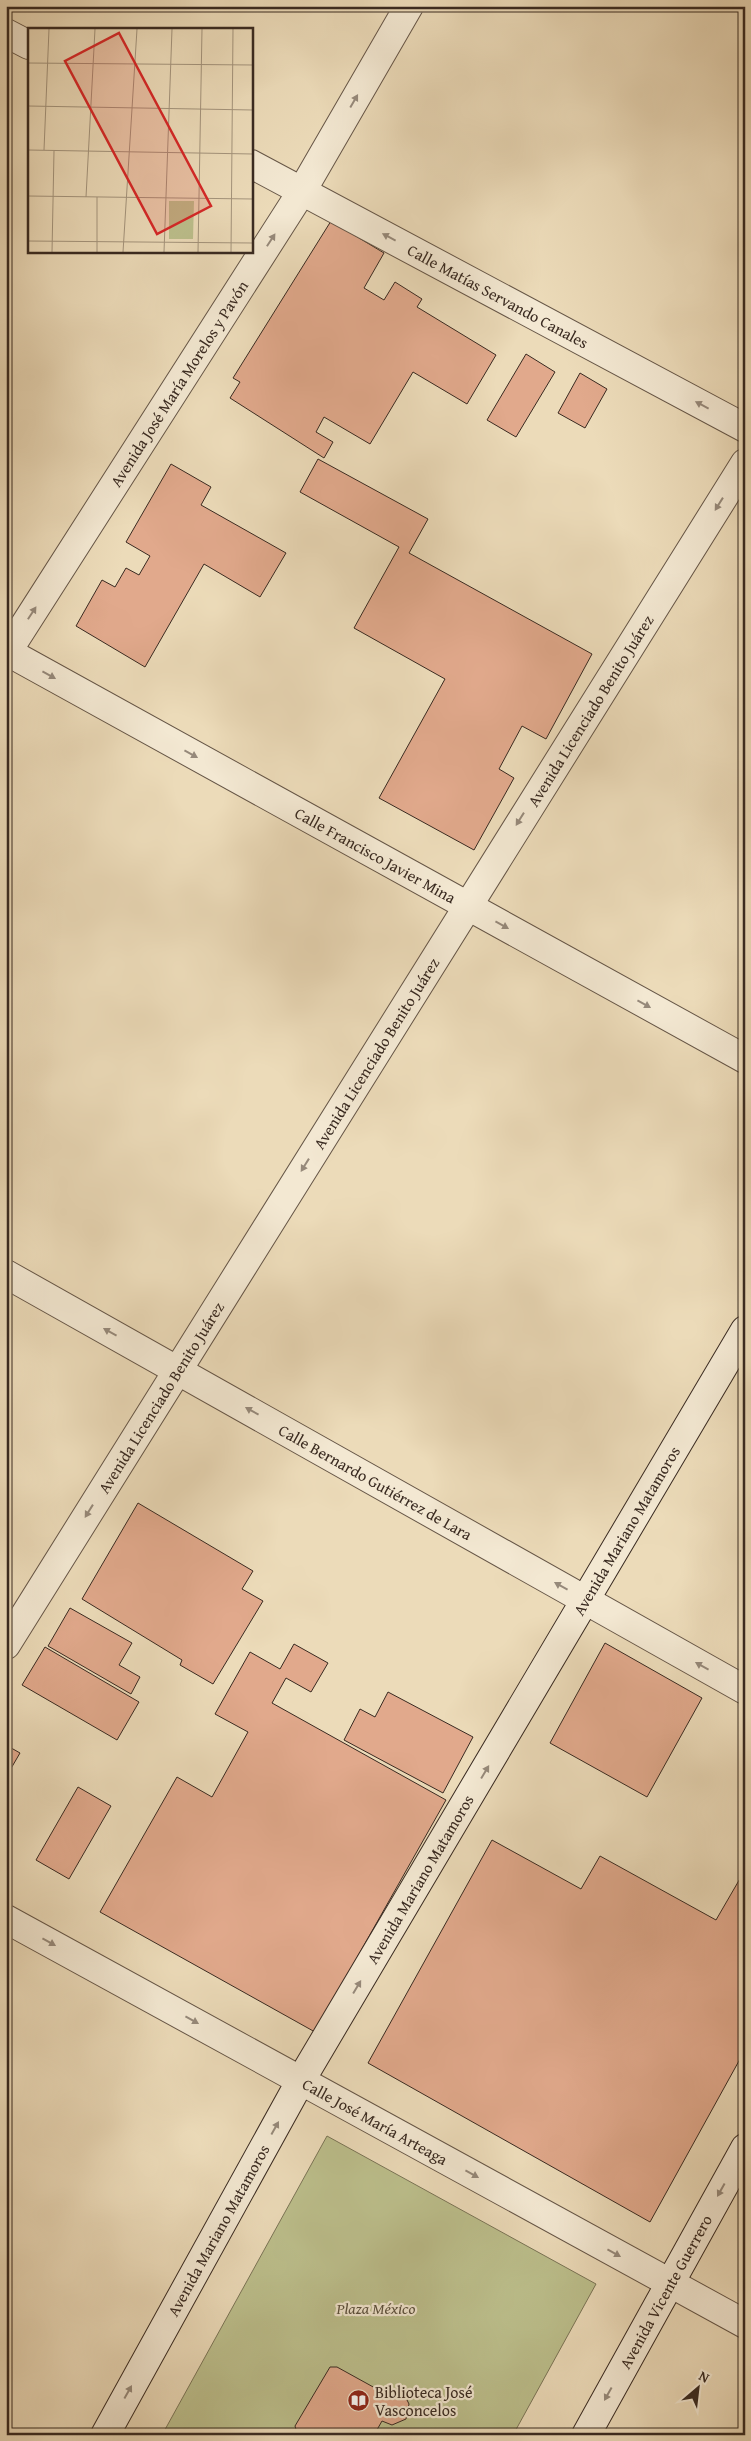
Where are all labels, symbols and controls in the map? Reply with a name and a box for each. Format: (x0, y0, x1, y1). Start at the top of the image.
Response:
inset map (28, 28, 252, 252)
one-way arrow (350, 94, 359, 107)
one-way arrow (266, 233, 275, 247)
one-way arrow (381, 233, 396, 241)
street label: Calle Matías Servando Canales (403, 238, 593, 354)
street label: Avenida José María Morelos y Pavón (104, 276, 254, 492)
one-way arrow (694, 401, 709, 409)
one-way arrow (714, 498, 723, 511)
one-way arrow (28, 606, 37, 619)
street label: Avenida Licenciado Benito Juárez (521, 610, 659, 811)
one-way arrow (42, 671, 56, 679)
one-way arrow (185, 749, 198, 758)
street label: Calle Francisco Javier Mina (291, 801, 461, 909)
one-way arrow (516, 813, 525, 826)
one-way arrow (495, 921, 509, 929)
street label: Avenida Licenciado Benito Juárez (307, 953, 445, 1154)
one-way arrow (638, 999, 651, 1008)
one-way arrow (300, 1159, 309, 1172)
street label: Avenida Licenciado Benito Juárez (92, 1297, 230, 1498)
one-way arrow (103, 1328, 117, 1336)
one-way arrow (245, 1407, 258, 1416)
street label: Calle Bernardo Gutiérrez de Lara (274, 1418, 477, 1546)
street label: Avenida Mariano Matamoros (567, 1441, 686, 1620)
one-way arrow (85, 1505, 94, 1518)
one-way arrow (553, 1582, 568, 1590)
one-way arrow (695, 1662, 710, 1670)
one-way arrow (480, 1766, 489, 1779)
street label: Avenida Mariano Matamoros (360, 1790, 479, 1968)
one-way arrow (42, 1938, 56, 1946)
one-way arrow (352, 1981, 361, 1994)
one-way arrow (184, 2016, 199, 2024)
street label: Calle José María Arteaga (298, 2072, 453, 2171)
one-way arrow (271, 2120, 279, 2135)
street label: Avenida Mariano Matamoros (161, 2140, 275, 2321)
one-way arrow (465, 2170, 479, 2178)
one-way arrow (717, 2183, 725, 2198)
street label: Avenida Vicente Guerrero (613, 2210, 718, 2373)
one-way arrow (607, 2249, 622, 2257)
park label: Plaza México (336, 2296, 416, 2320)
north arrow (674, 2364, 724, 2414)
text: N (695, 2365, 713, 2388)
place label: Biblioteca José Vasconcelos (375, 2380, 472, 2422)
one-way arrow (124, 2385, 132, 2399)
one-way arrow (604, 2387, 613, 2400)
library icon: Biblioteca José Vasconcelos (347, 2389, 371, 2413)

